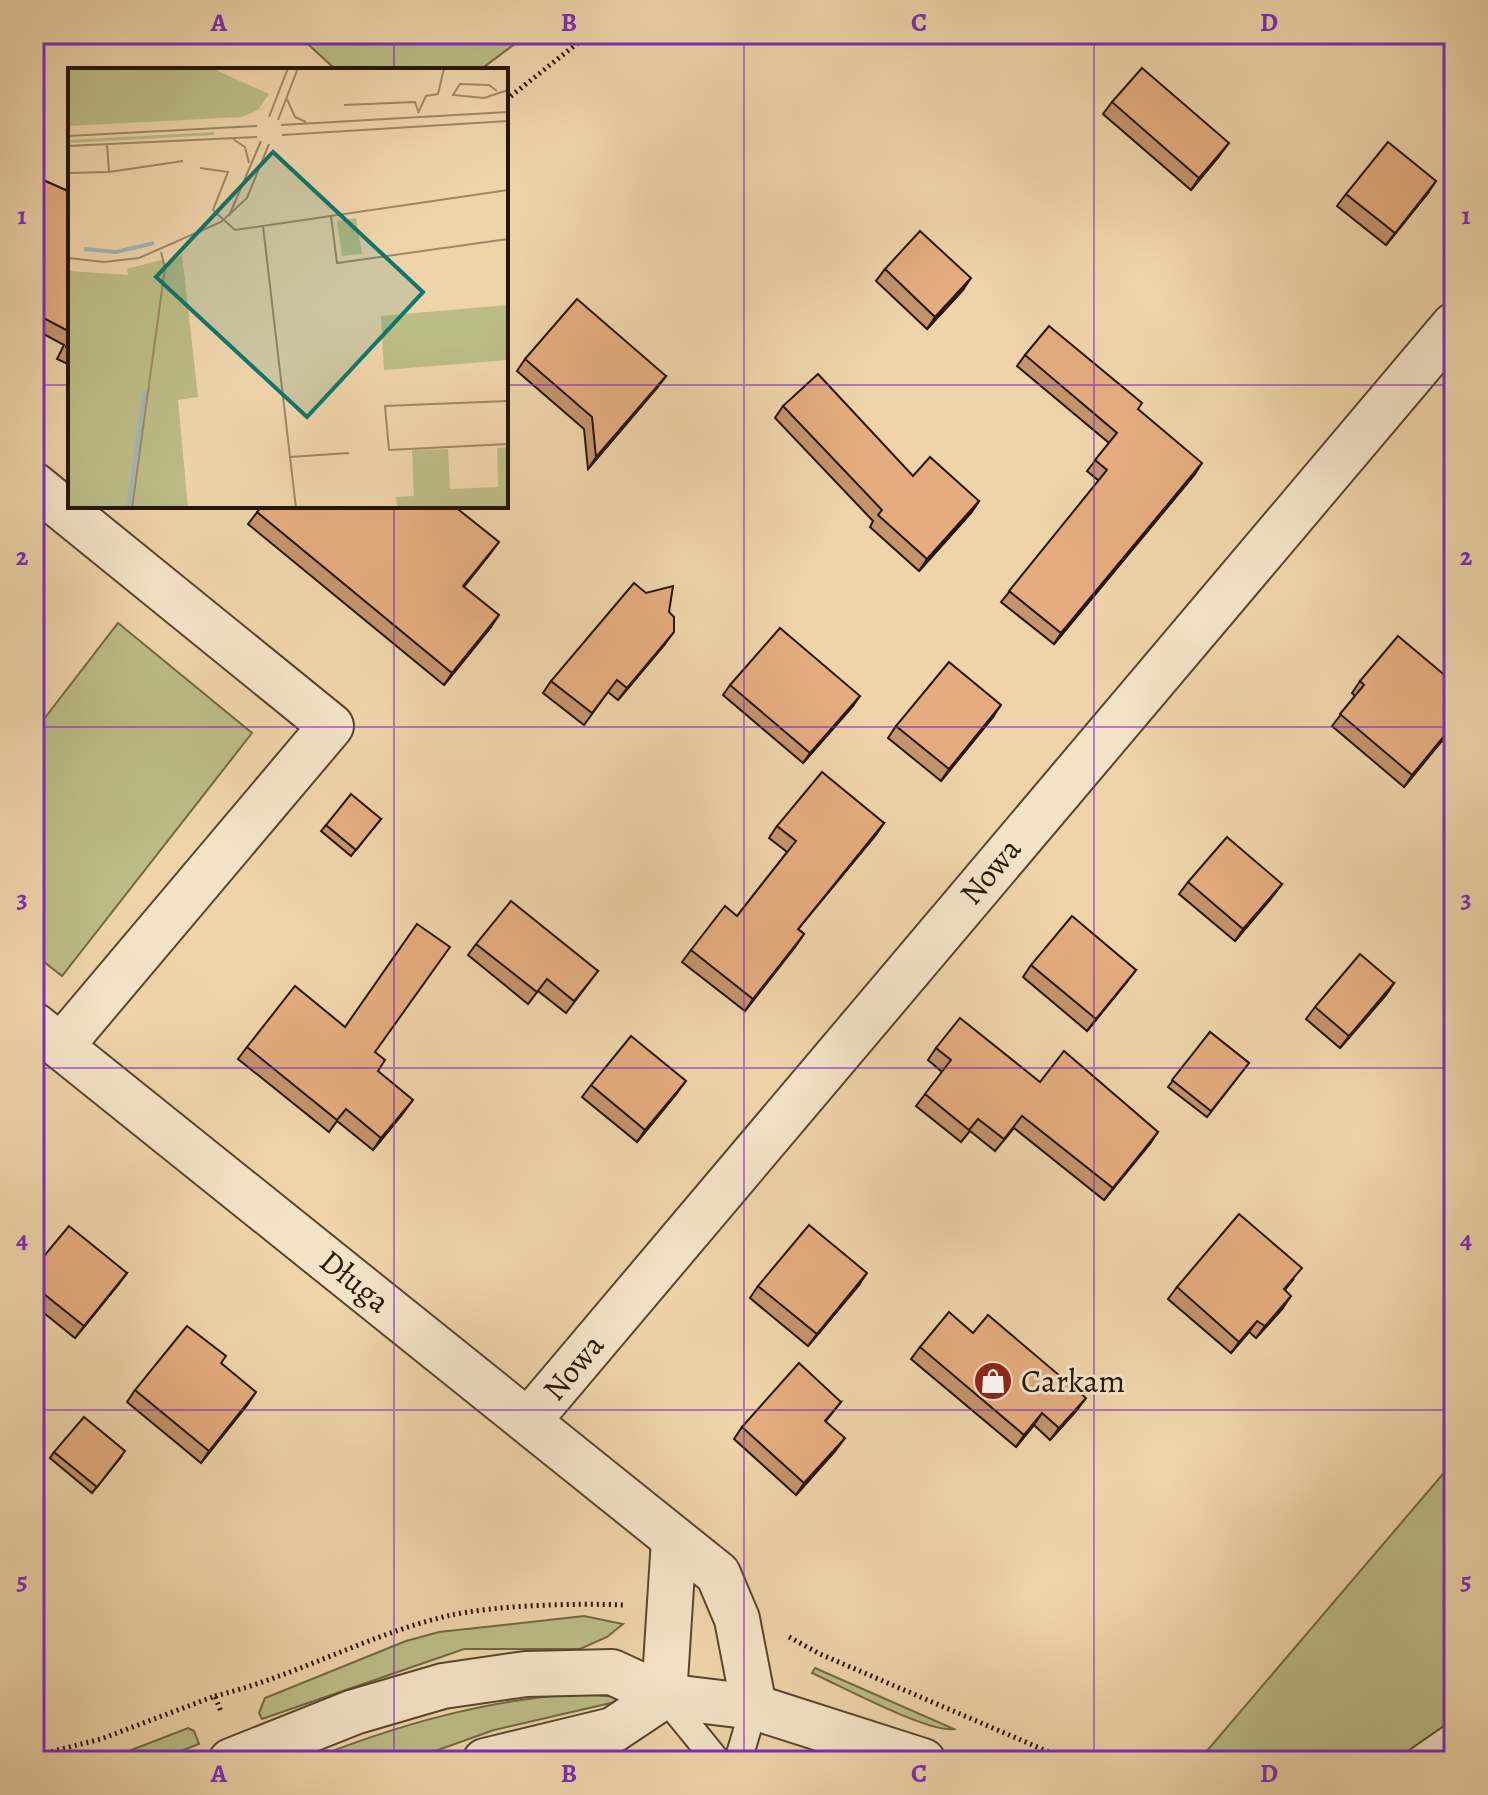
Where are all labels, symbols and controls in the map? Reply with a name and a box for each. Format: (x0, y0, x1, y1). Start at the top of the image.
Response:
text: A (210, 5, 228, 40)
text: B (561, 5, 577, 40)
text: C (911, 5, 927, 40)
text: D (1260, 5, 1278, 40)
inset map (68, 68, 508, 508)
text: 1 (17, 198, 27, 233)
text: 1 (1461, 198, 1471, 233)
text: 2 (16, 539, 29, 574)
text: 2 (1460, 539, 1473, 574)
street label: Nowa (949, 828, 1031, 914)
text: 3 (16, 881, 28, 916)
text: 3 (1460, 881, 1472, 916)
text: 4 (16, 1222, 28, 1257)
text: 4 (1460, 1222, 1472, 1257)
street label: Długa (310, 1239, 400, 1323)
street label: Nowa (532, 1324, 614, 1410)
place label: Carkam (1021, 1359, 1125, 1403)
shop icon: Carkam (972, 1360, 1014, 1402)
text: 5 (16, 1563, 28, 1598)
text: 5 (1460, 1563, 1472, 1598)
text: A (210, 1756, 228, 1791)
text: B (561, 1756, 577, 1791)
text: C (911, 1756, 927, 1791)
text: D (1260, 1756, 1278, 1791)

